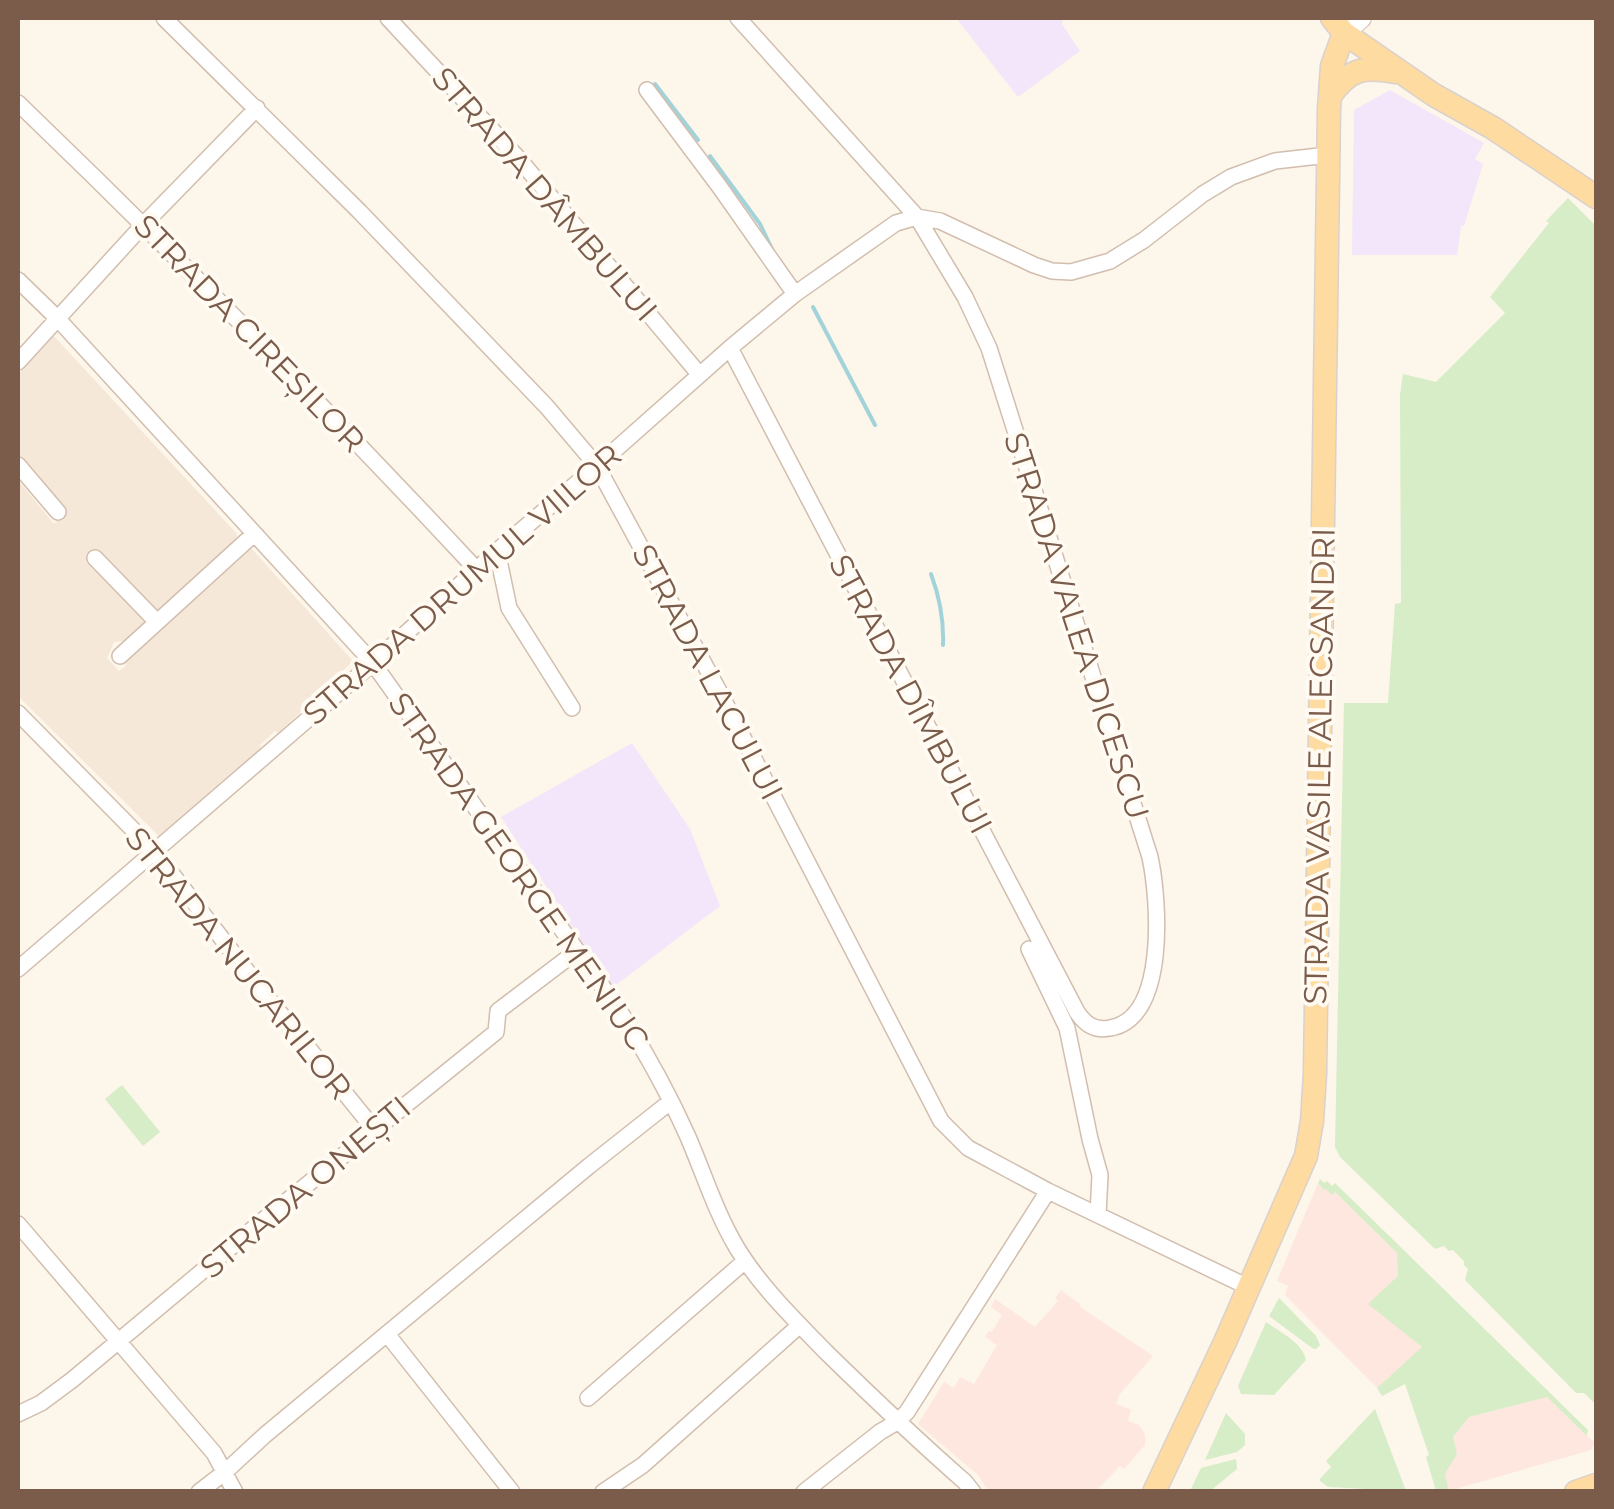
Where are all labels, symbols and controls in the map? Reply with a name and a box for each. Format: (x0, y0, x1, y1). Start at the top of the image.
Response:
street label: STRADA DÂMBULUI (424, 59, 666, 329)
street label: STRADA CIREȘILOR (126, 206, 374, 460)
street label: STRADA VALEA DICESCU (996, 427, 1158, 825)
street label: STRADA DRUMUL VIILOR (295, 435, 629, 733)
street label: STRADA VASILE ALECSANDRI (1295, 527, 1343, 1005)
street label: STRADA LACULUI (624, 537, 792, 807)
street label: STRADA DÎMBULUI (821, 548, 1001, 840)
street label: STRADA GEORGE MENIUC (380, 685, 658, 1057)
street label: STRADA NUCARILOR (117, 819, 361, 1107)
street label: STRADA ONEȘTI (192, 1088, 418, 1286)

